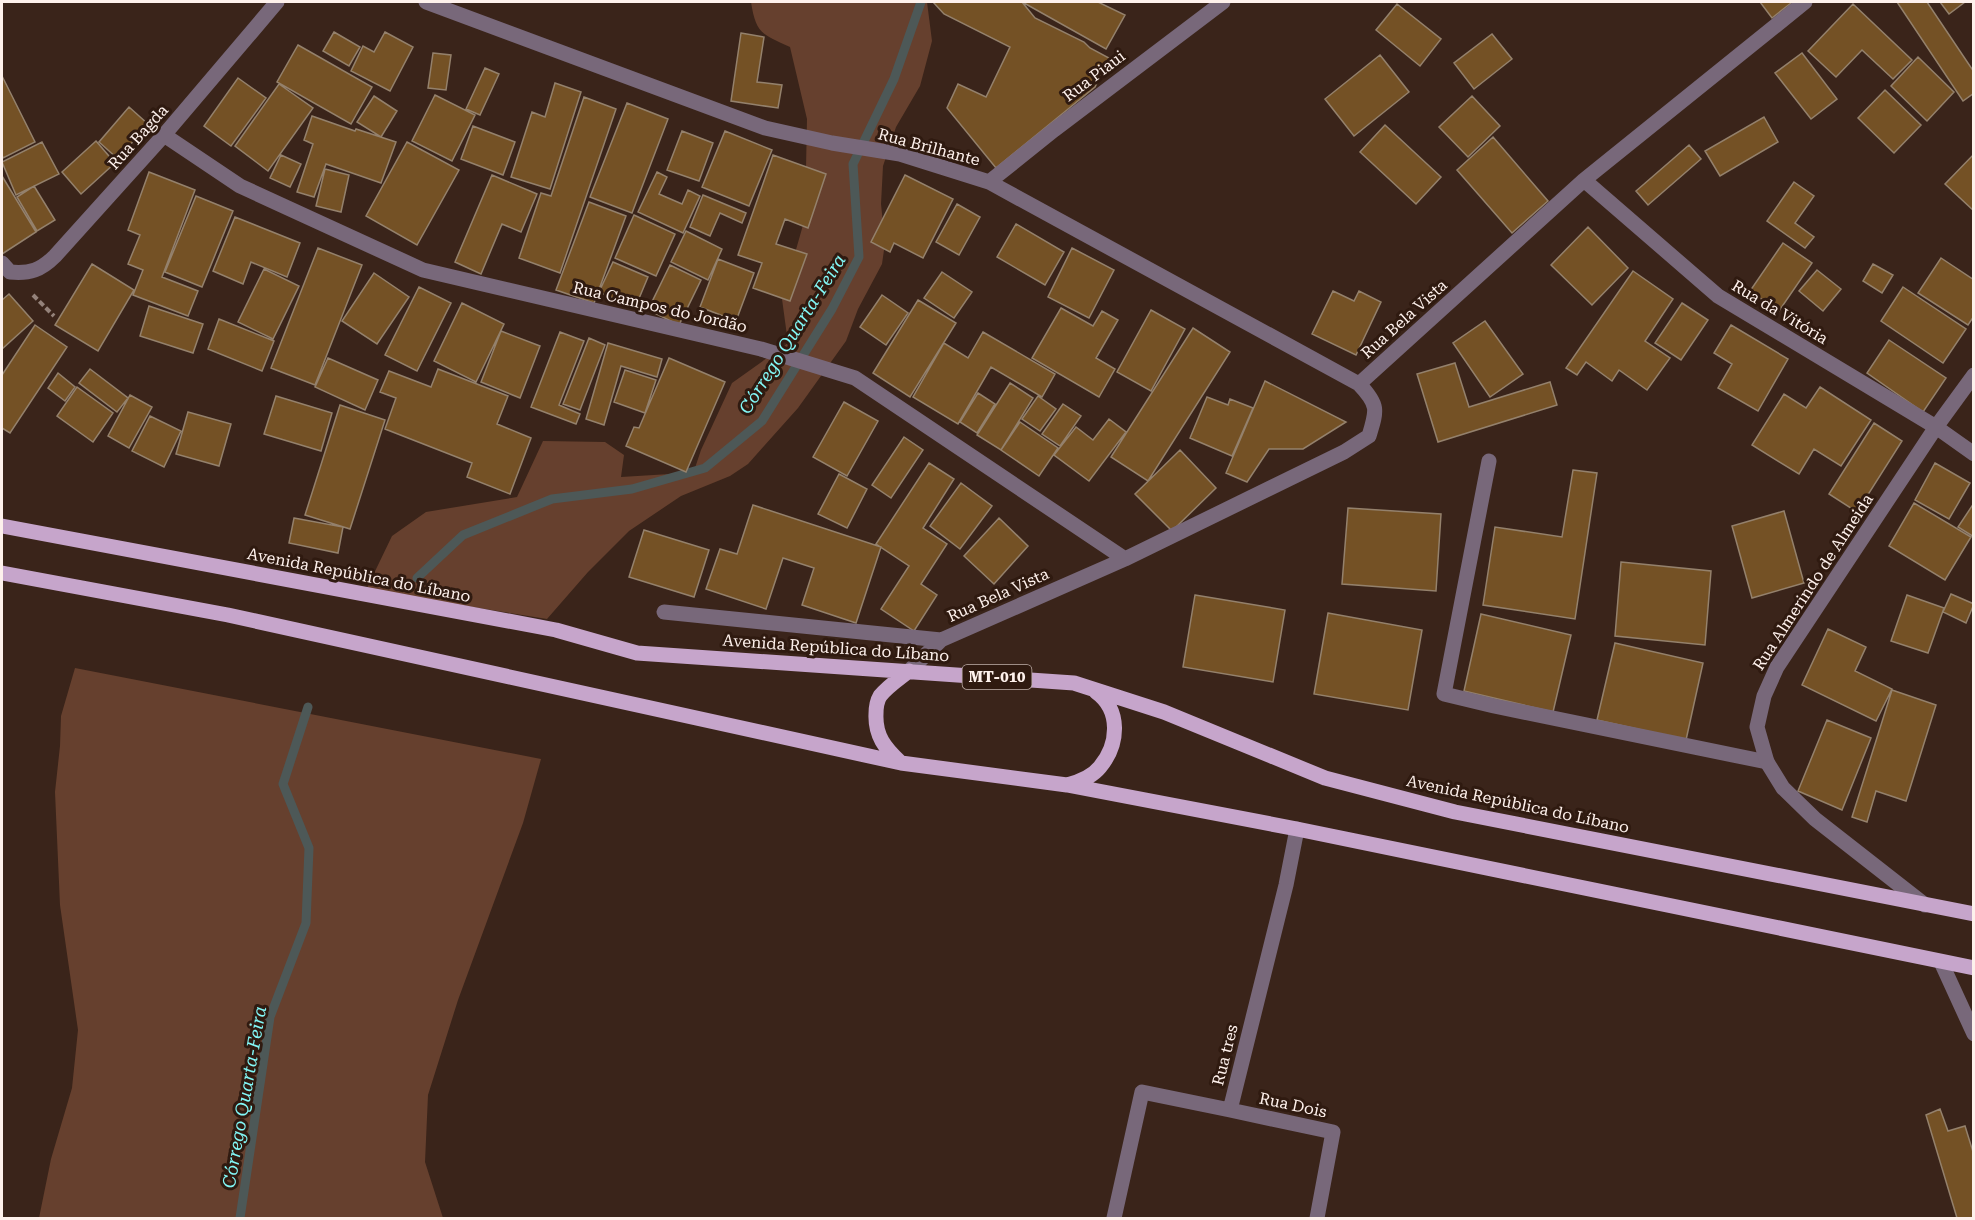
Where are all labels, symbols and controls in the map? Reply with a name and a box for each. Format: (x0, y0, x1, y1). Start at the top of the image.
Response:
street label: Rua Piaui (1059, 47, 1129, 105)
street label: Rua Bagda (104, 101, 172, 173)
street label: Rua Brilhante (876, 124, 982, 170)
water label: Córrego Quarta-Feira (734, 250, 850, 418)
street label: Rua Bela Vista (1357, 275, 1451, 363)
street label: Rua da Vitória (1728, 276, 1832, 348)
street label: Rua Campos do Jordão (571, 278, 749, 336)
street label: Rua Almerindo de Almeida (1749, 490, 1877, 674)
street label: Avenida República do Líbano (246, 544, 472, 606)
street label: Rua Bela Vista (944, 564, 1052, 626)
street label: Avenida República do Líbano (722, 631, 950, 665)
road number: MT-010 (962, 665, 1032, 689)
street label: Avenida República do Líbano (1405, 771, 1631, 837)
water label: Córrego Quarta-Feira (218, 1004, 270, 1190)
street label: Rua tres (1208, 1022, 1242, 1088)
street label: Rua Dois (1257, 1089, 1329, 1122)

